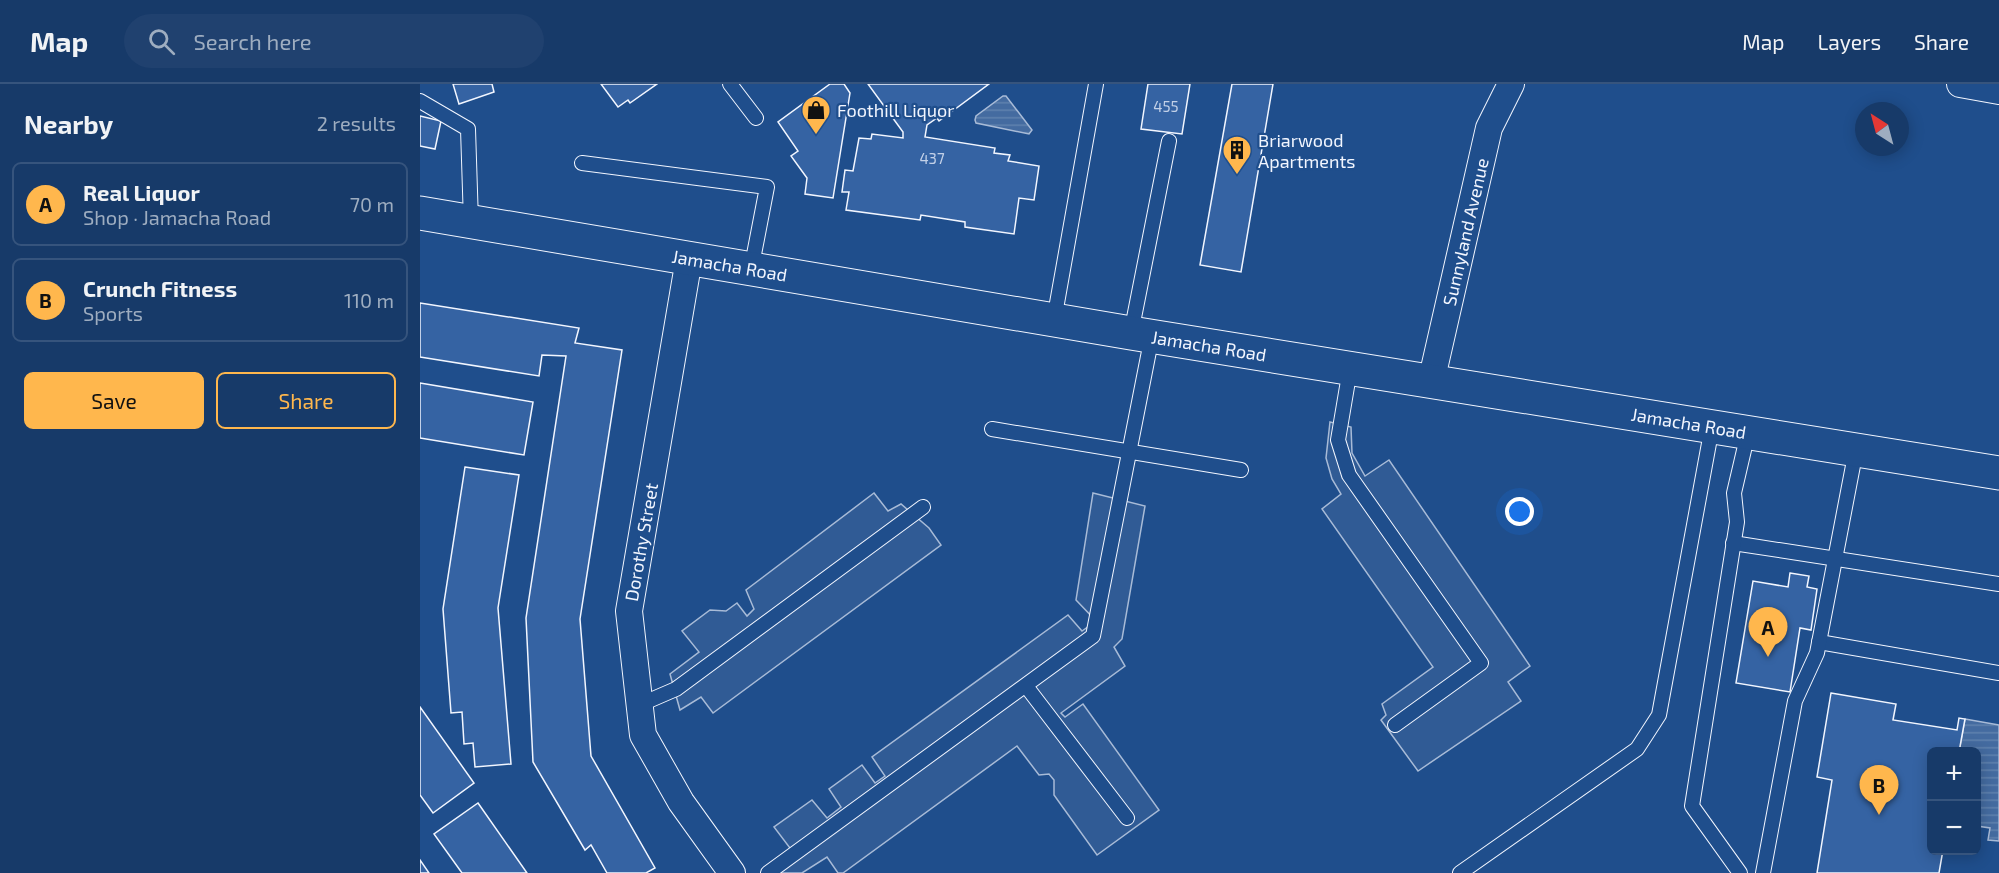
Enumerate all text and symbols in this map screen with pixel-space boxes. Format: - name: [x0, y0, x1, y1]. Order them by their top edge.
- search box: [124, 14, 544, 68]
- text: Map: [30, 24, 88, 58]
- icon: search: [145, 25, 178, 58]
- text: Search here: [193, 28, 312, 54]
- text: Map: [1742, 29, 1784, 54]
- text: Layers: [1817, 29, 1881, 54]
- text: Share: [1914, 29, 1969, 54]
- shop icon: Foothill Liquor: [800, 94, 832, 136]
- house number: 455: [1153, 97, 1179, 115]
- place label: Foothill Liquor: [837, 99, 955, 121]
- north arrow: [1855, 102, 1909, 156]
- text: Nearby: [24, 108, 113, 139]
- text: 2 results: [317, 111, 396, 135]
- place label: Briarwood Apartments: [1258, 129, 1356, 172]
- building icon: Briarwood Apartments: [1221, 134, 1253, 176]
- house number: 437: [919, 149, 945, 167]
- street label: Sunnyland Avenue: [1438, 156, 1493, 308]
- text: Real Liquor: [83, 179, 200, 205]
- text: A: [39, 192, 52, 216]
- text: 70 m: [350, 192, 394, 216]
- text: Shop · Jamacha Road: [83, 205, 271, 229]
- street label: Jamacha Road: [670, 245, 789, 286]
- text: Crunch Fitness: [83, 275, 237, 301]
- text: B: [39, 288, 52, 312]
- text: 110 m: [344, 288, 394, 312]
- text: Sports: [83, 301, 143, 325]
- street label: Jamacha Road: [1150, 325, 1268, 366]
- button: Save: [24, 372, 204, 429]
- button: Share: [216, 372, 396, 429]
- street label: Jamacha Road: [1630, 403, 1748, 443]
- street label: Dorothy Street: [620, 481, 662, 603]
- your location: [1505, 497, 1534, 526]
- pin: A: [1748, 608, 1788, 657]
- map controls: [1927, 747, 1981, 855]
- button: +: [1927, 747, 1981, 801]
- pin: B: [1860, 766, 1898, 815]
- button: −: [1927, 801, 1981, 855]

